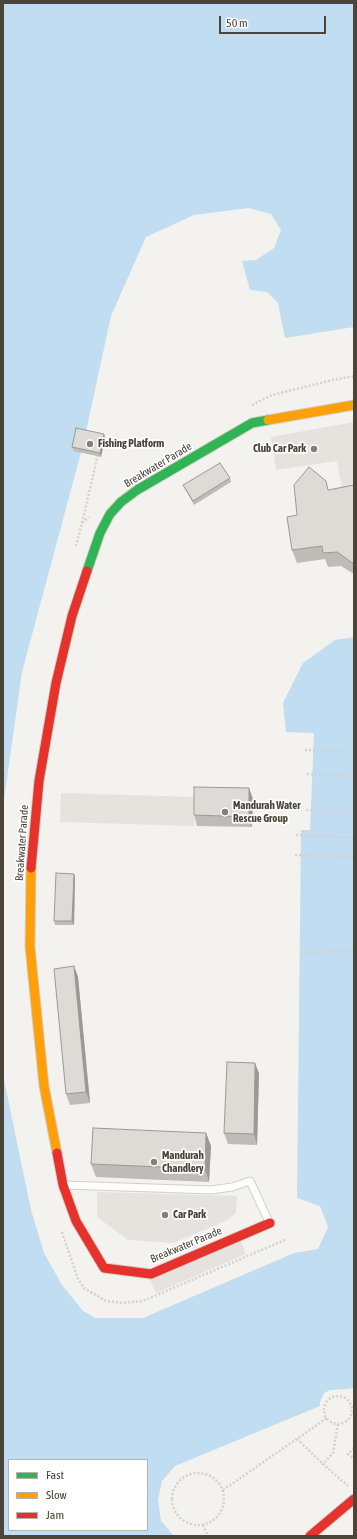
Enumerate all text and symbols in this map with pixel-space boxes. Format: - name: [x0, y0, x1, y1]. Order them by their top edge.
- scale bar: [221, 8, 328, 34]
- text: 50 m: [226, 16, 248, 30]
- place label: Fishing Platform: [98, 437, 164, 451]
- marker: Fishing Platform: [85, 439, 95, 449]
- street label: Breakwater Parade: [122, 440, 194, 490]
- place label: Club Car Park: [253, 442, 306, 456]
- marker: Club Car Park: [309, 444, 319, 454]
- place label: Mandurah Water Rescue Group: [233, 799, 300, 825]
- street label: Breakwater Parade: [13, 804, 31, 882]
- marker: Mandurah Water Rescue Group: [220, 807, 230, 817]
- place label: Mandurah Chandlery: [162, 1149, 204, 1175]
- marker: Mandurah Chandlery: [149, 1157, 159, 1167]
- place label: Car Park: [173, 1208, 206, 1222]
- marker: Car Park: [160, 1210, 170, 1220]
- street label: Breakwater Parade: [148, 1224, 224, 1266]
- legend: [8, 1459, 148, 1531]
- text: Fast: [46, 1468, 64, 1482]
- text: Slow: [46, 1488, 67, 1502]
- text: Jam: [46, 1508, 64, 1522]

